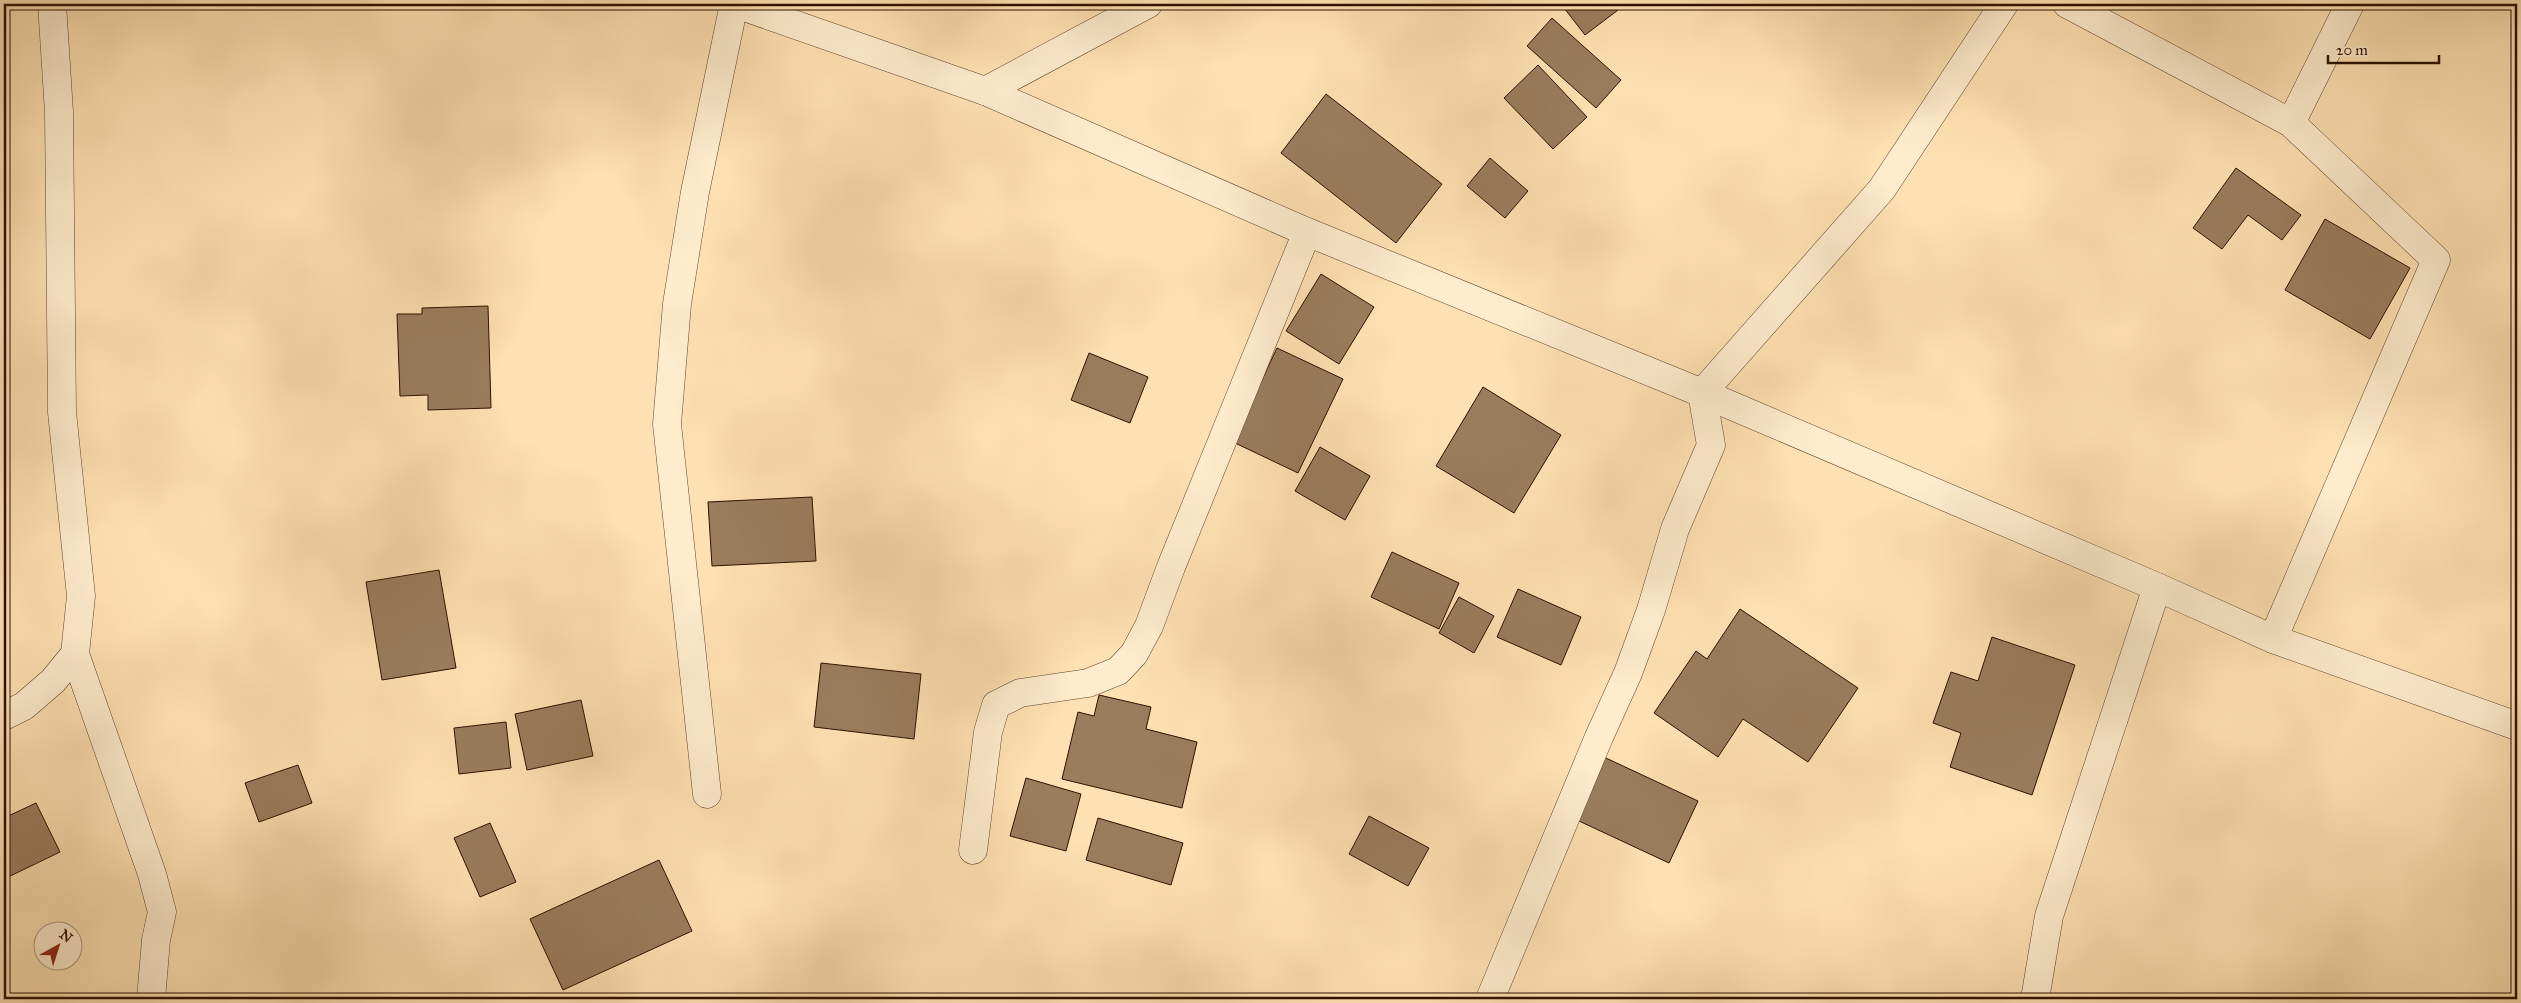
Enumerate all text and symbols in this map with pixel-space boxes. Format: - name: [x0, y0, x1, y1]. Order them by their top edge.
- scale bar: [2328, 32, 2440, 64]
- text: 20 m: [2336, 41, 2368, 59]
- north arrow: [32, 920, 82, 970]
- text: N: [56, 926, 76, 947]

